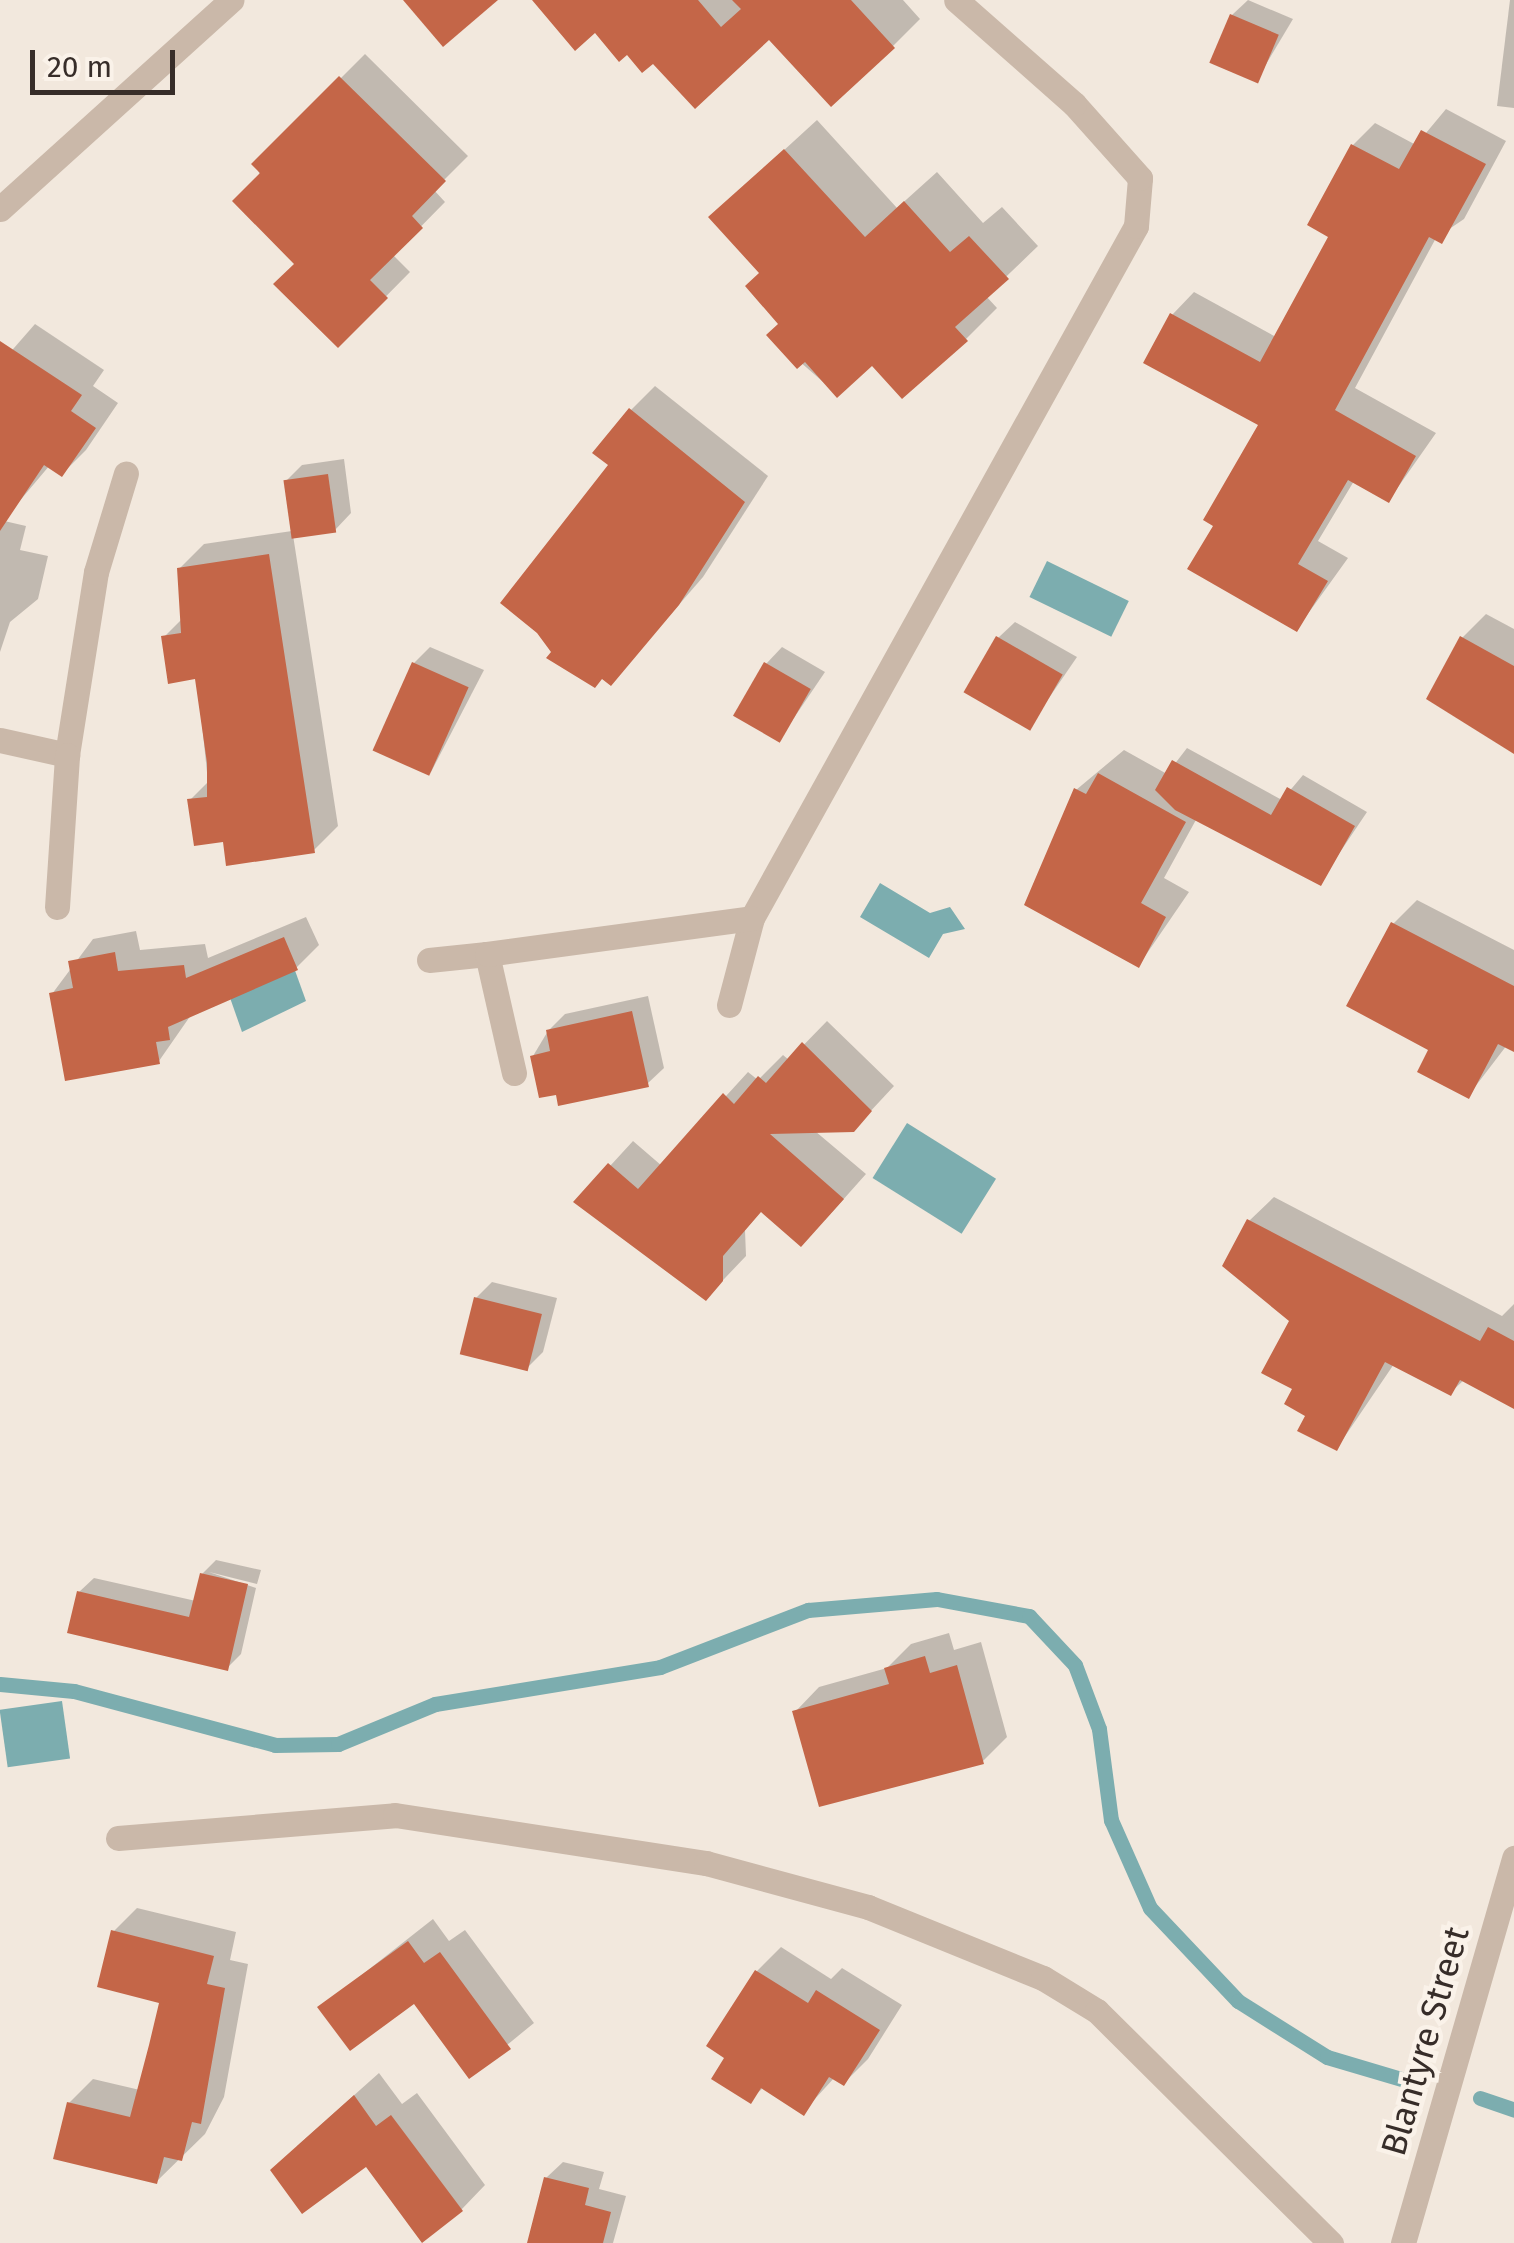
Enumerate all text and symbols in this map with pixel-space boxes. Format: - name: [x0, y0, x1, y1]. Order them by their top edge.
- scale bar: [35, 30, 180, 92]
- text: 20 m: [47, 49, 112, 85]
- street label: Blantyre Street: [1372, 1922, 1478, 2160]

